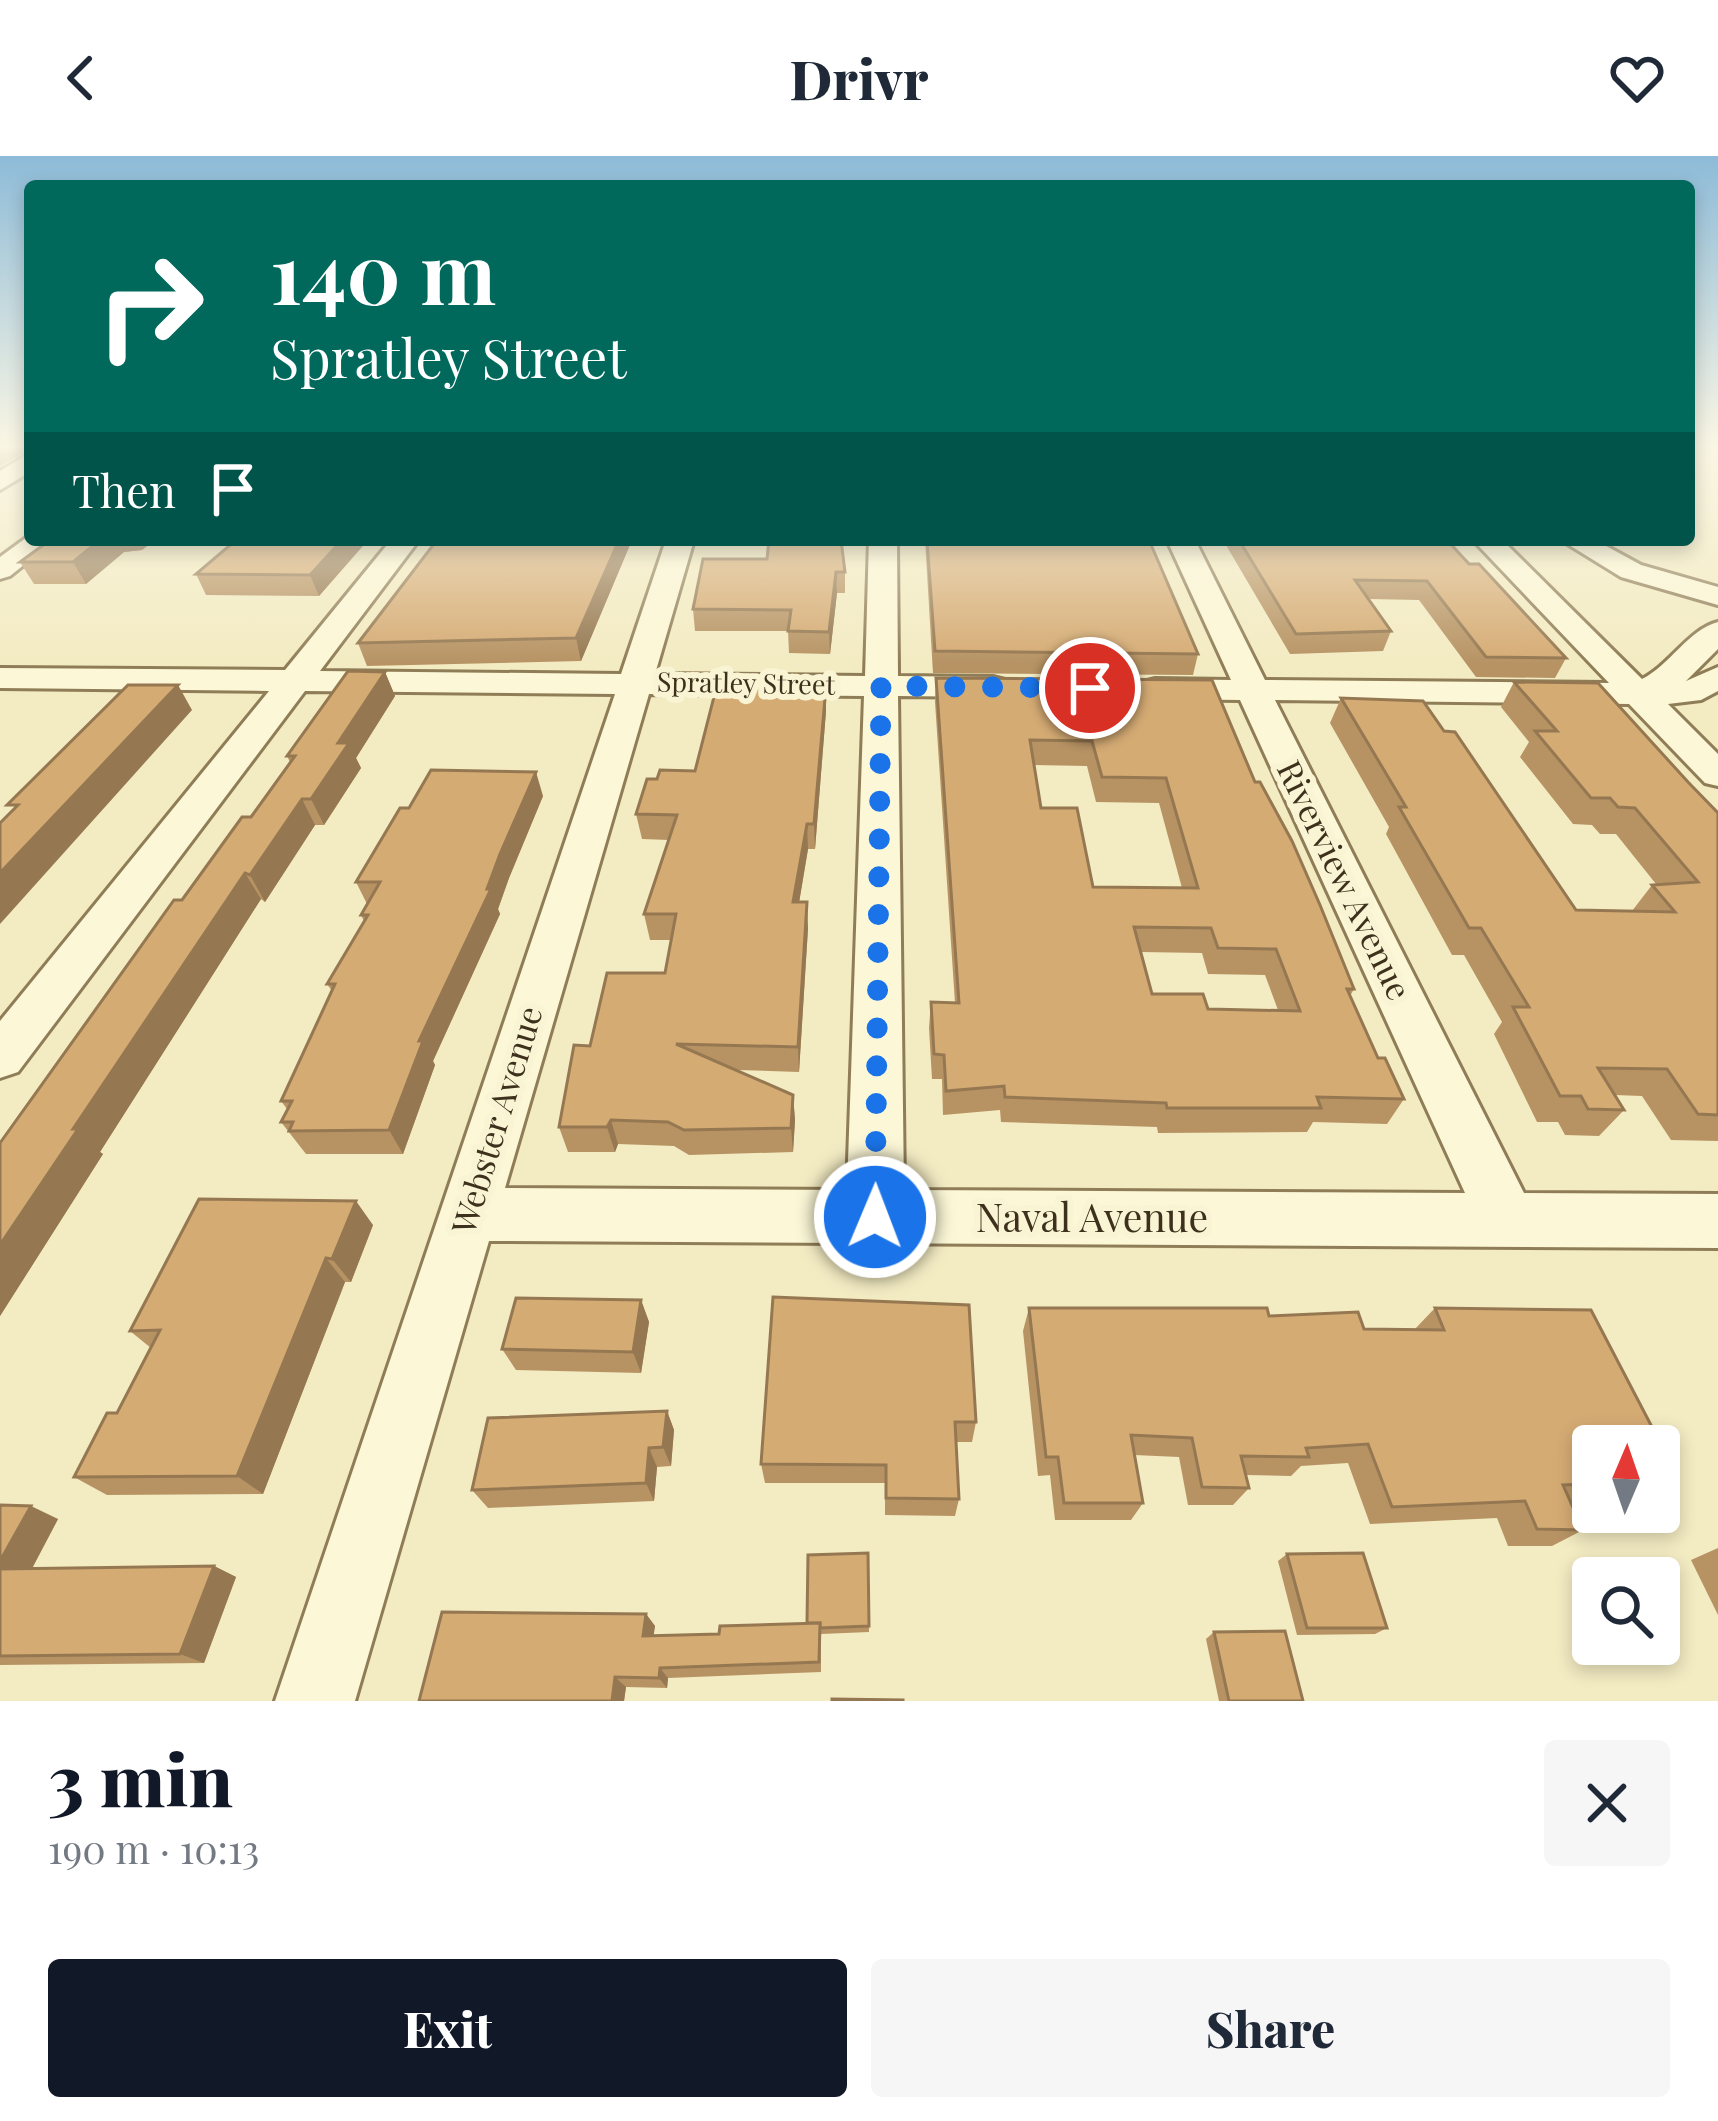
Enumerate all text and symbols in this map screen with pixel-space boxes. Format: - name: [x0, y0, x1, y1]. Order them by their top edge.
- text: Drivr: [790, 42, 928, 114]
- icon: back: [48, 45, 114, 111]
- icon: heart: [1604, 45, 1670, 111]
- text: 140 m: [270, 214, 496, 326]
- icon: right: [72, 228, 228, 384]
- text: Spratley Street: [270, 321, 627, 393]
- icon: arrive: [200, 456, 266, 522]
- text: Then: [72, 459, 176, 519]
- pin: [1039, 637, 1141, 739]
- icon: arrive: [1057, 655, 1123, 721]
- street label: Spratley Street: [657, 662, 836, 702]
- street label: Riverview Avenue: [1269, 752, 1423, 1006]
- street label: Webster Avenue: [439, 1000, 551, 1240]
- position arrow: [812, 1154, 938, 1280]
- street label: Naval Avenue: [976, 1190, 1208, 1242]
- north arrow: [1572, 1425, 1680, 1533]
- map controls: [1572, 1425, 1680, 1665]
- button: search: [1572, 1557, 1680, 1665]
- text: 3 min: [48, 1729, 233, 1825]
- button: close: [1544, 1740, 1670, 1866]
- text: 190 m · 10:13: [48, 1822, 259, 1874]
- button: Exit: [48, 1959, 847, 2097]
- button: Share: [871, 1959, 1670, 2097]

